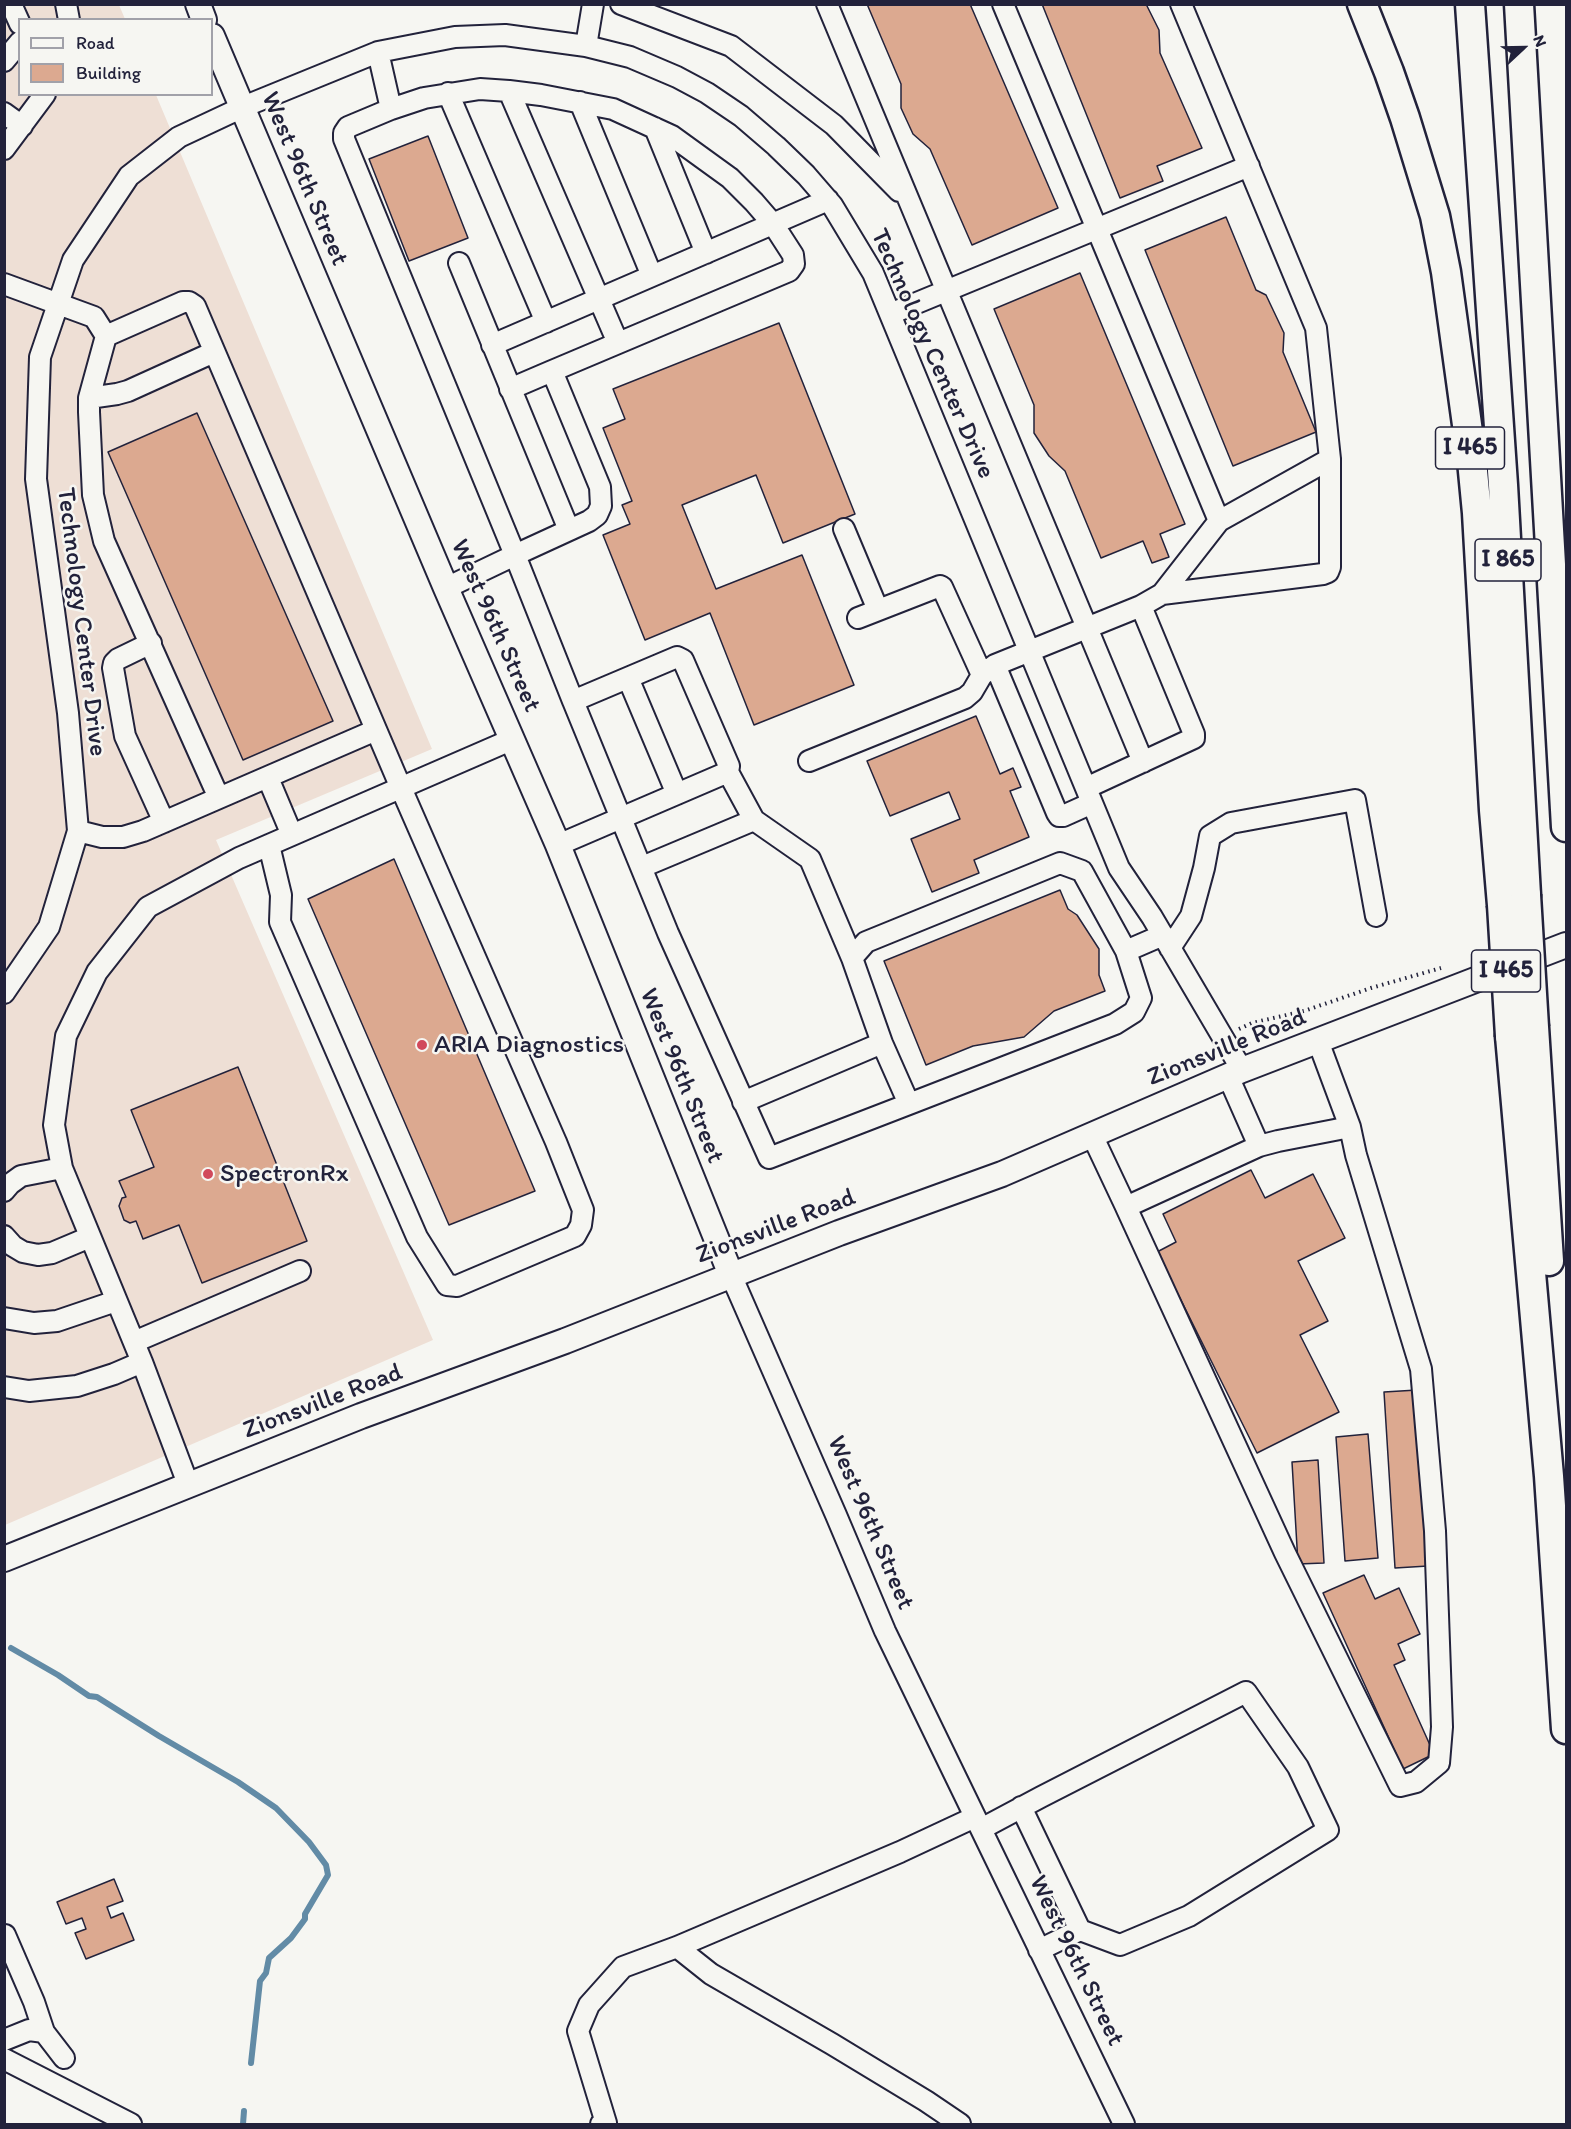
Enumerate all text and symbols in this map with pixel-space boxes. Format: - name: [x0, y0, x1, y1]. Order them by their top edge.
- legend: [18, 18, 213, 96]
- north arrow: [1493, 18, 1553, 78]
- text: Road: [76, 32, 115, 54]
- text: N: [1529, 32, 1551, 50]
- text: Building: [76, 62, 141, 84]
- street label: West 96th Street: [253, 87, 355, 271]
- street label: Technology Center Drive: [863, 224, 1001, 484]
- road number: I 465: [1436, 427, 1504, 469]
- street label: Technology Center Drive: [49, 486, 113, 758]
- street label: West 96th Street: [443, 535, 547, 717]
- road number: I 865: [1475, 539, 1541, 581]
- road number: I 465: [1472, 950, 1540, 992]
- street label: West 96th Street: [632, 984, 730, 1168]
- street label: Zionsville Road: [1143, 1002, 1311, 1094]
- place label: ARIA Diagnostics: [434, 1029, 624, 1061]
- marker: ARIA Diagnostics: [415, 1038, 429, 1052]
- place label: SpectronRx: [220, 1158, 348, 1190]
- marker: SpectronRx: [201, 1167, 215, 1181]
- street label: Zionsville Road: [692, 1182, 860, 1272]
- street label: Zionsville Road: [239, 1357, 407, 1447]
- street label: West 96th Street: [819, 1431, 921, 1615]
- street label: West 96th Street: [1021, 1871, 1131, 2051]

